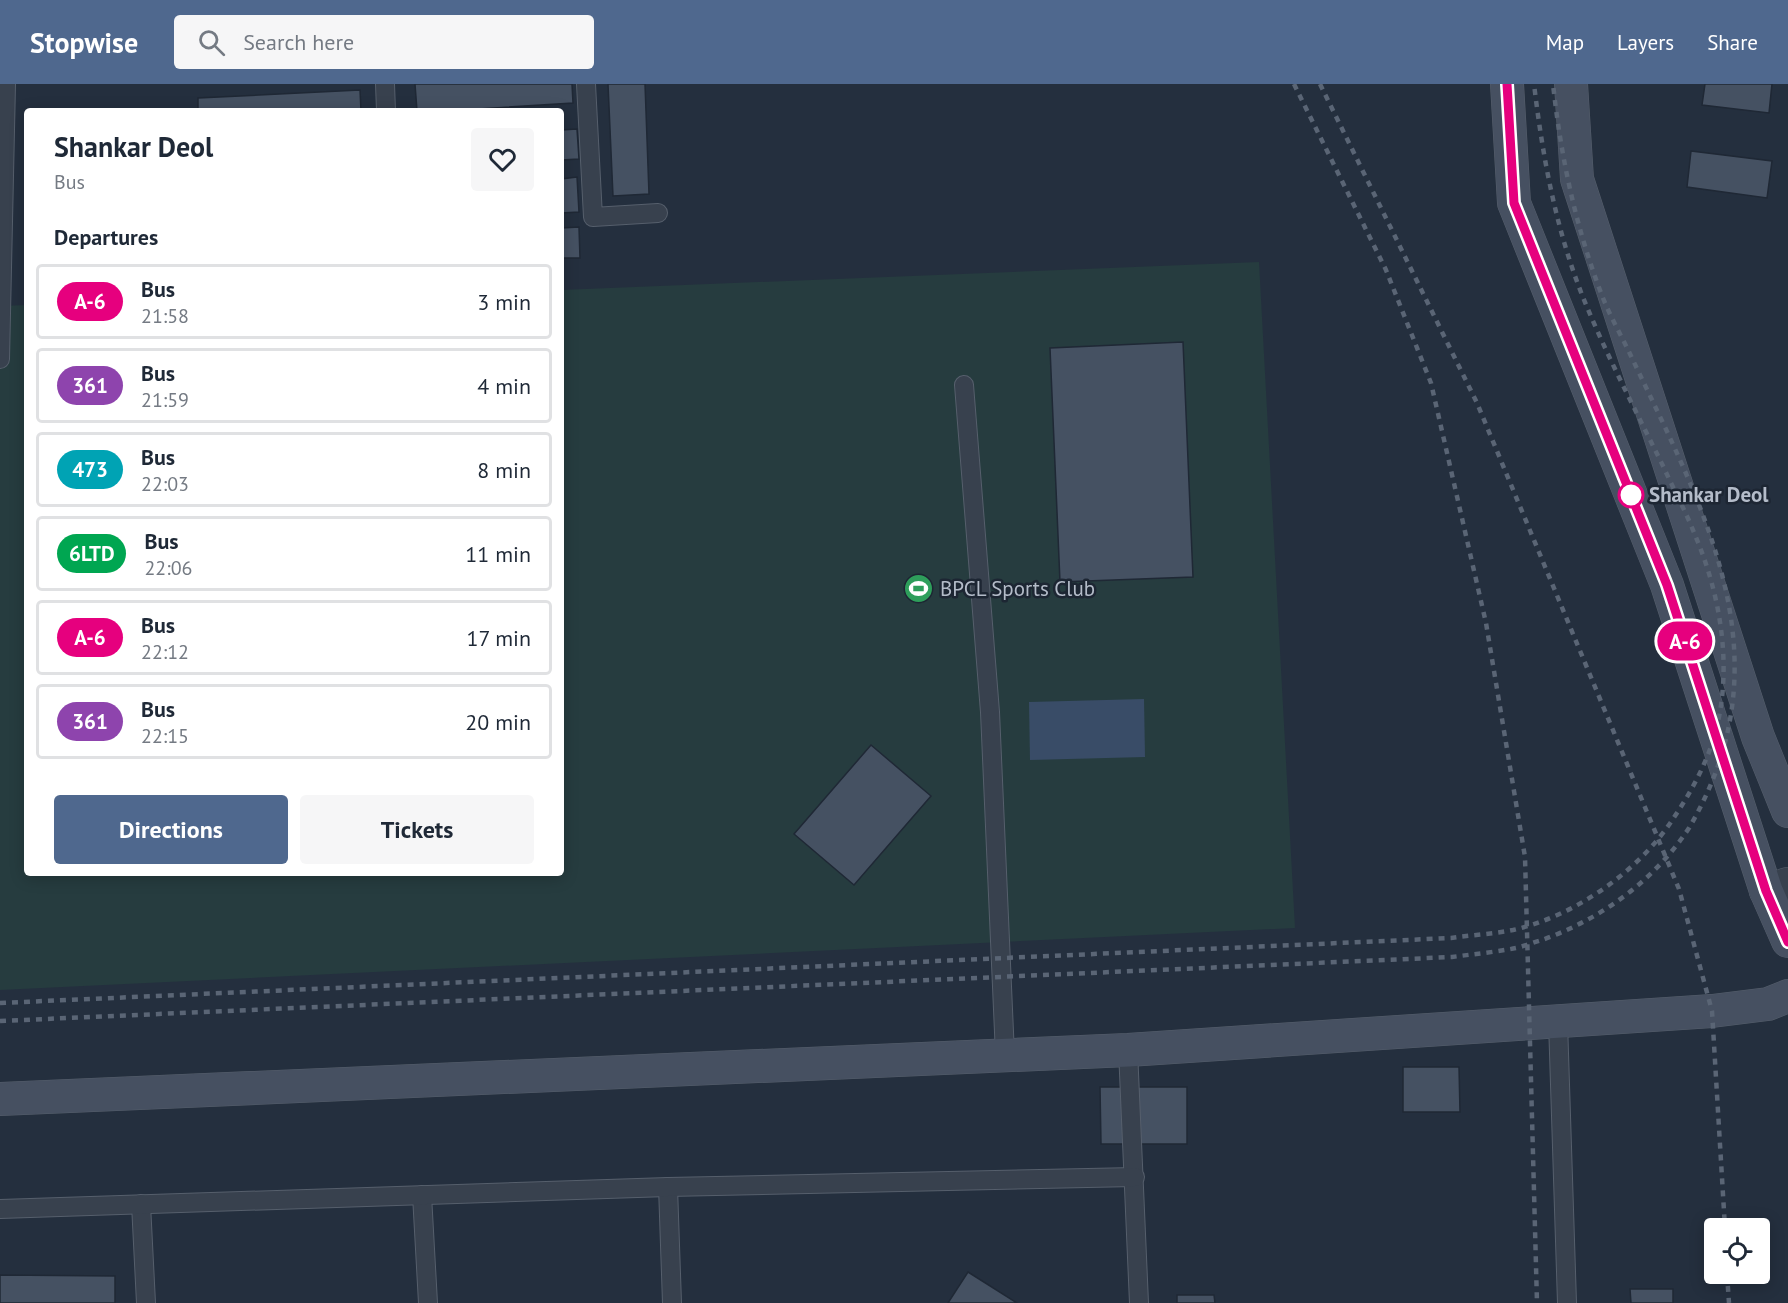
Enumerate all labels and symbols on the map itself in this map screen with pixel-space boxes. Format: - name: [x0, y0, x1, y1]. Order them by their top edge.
- place label: Shankar Deol: [1649, 481, 1769, 508]
- marker: Shankar Deol: [1618, 482, 1644, 508]
- sports icon: BPCL Sports Club: [903, 573, 935, 605]
- place label: BPCL Sports Club: [940, 575, 1095, 602]
- line badge: A-6: [1650, 622, 1720, 660]

